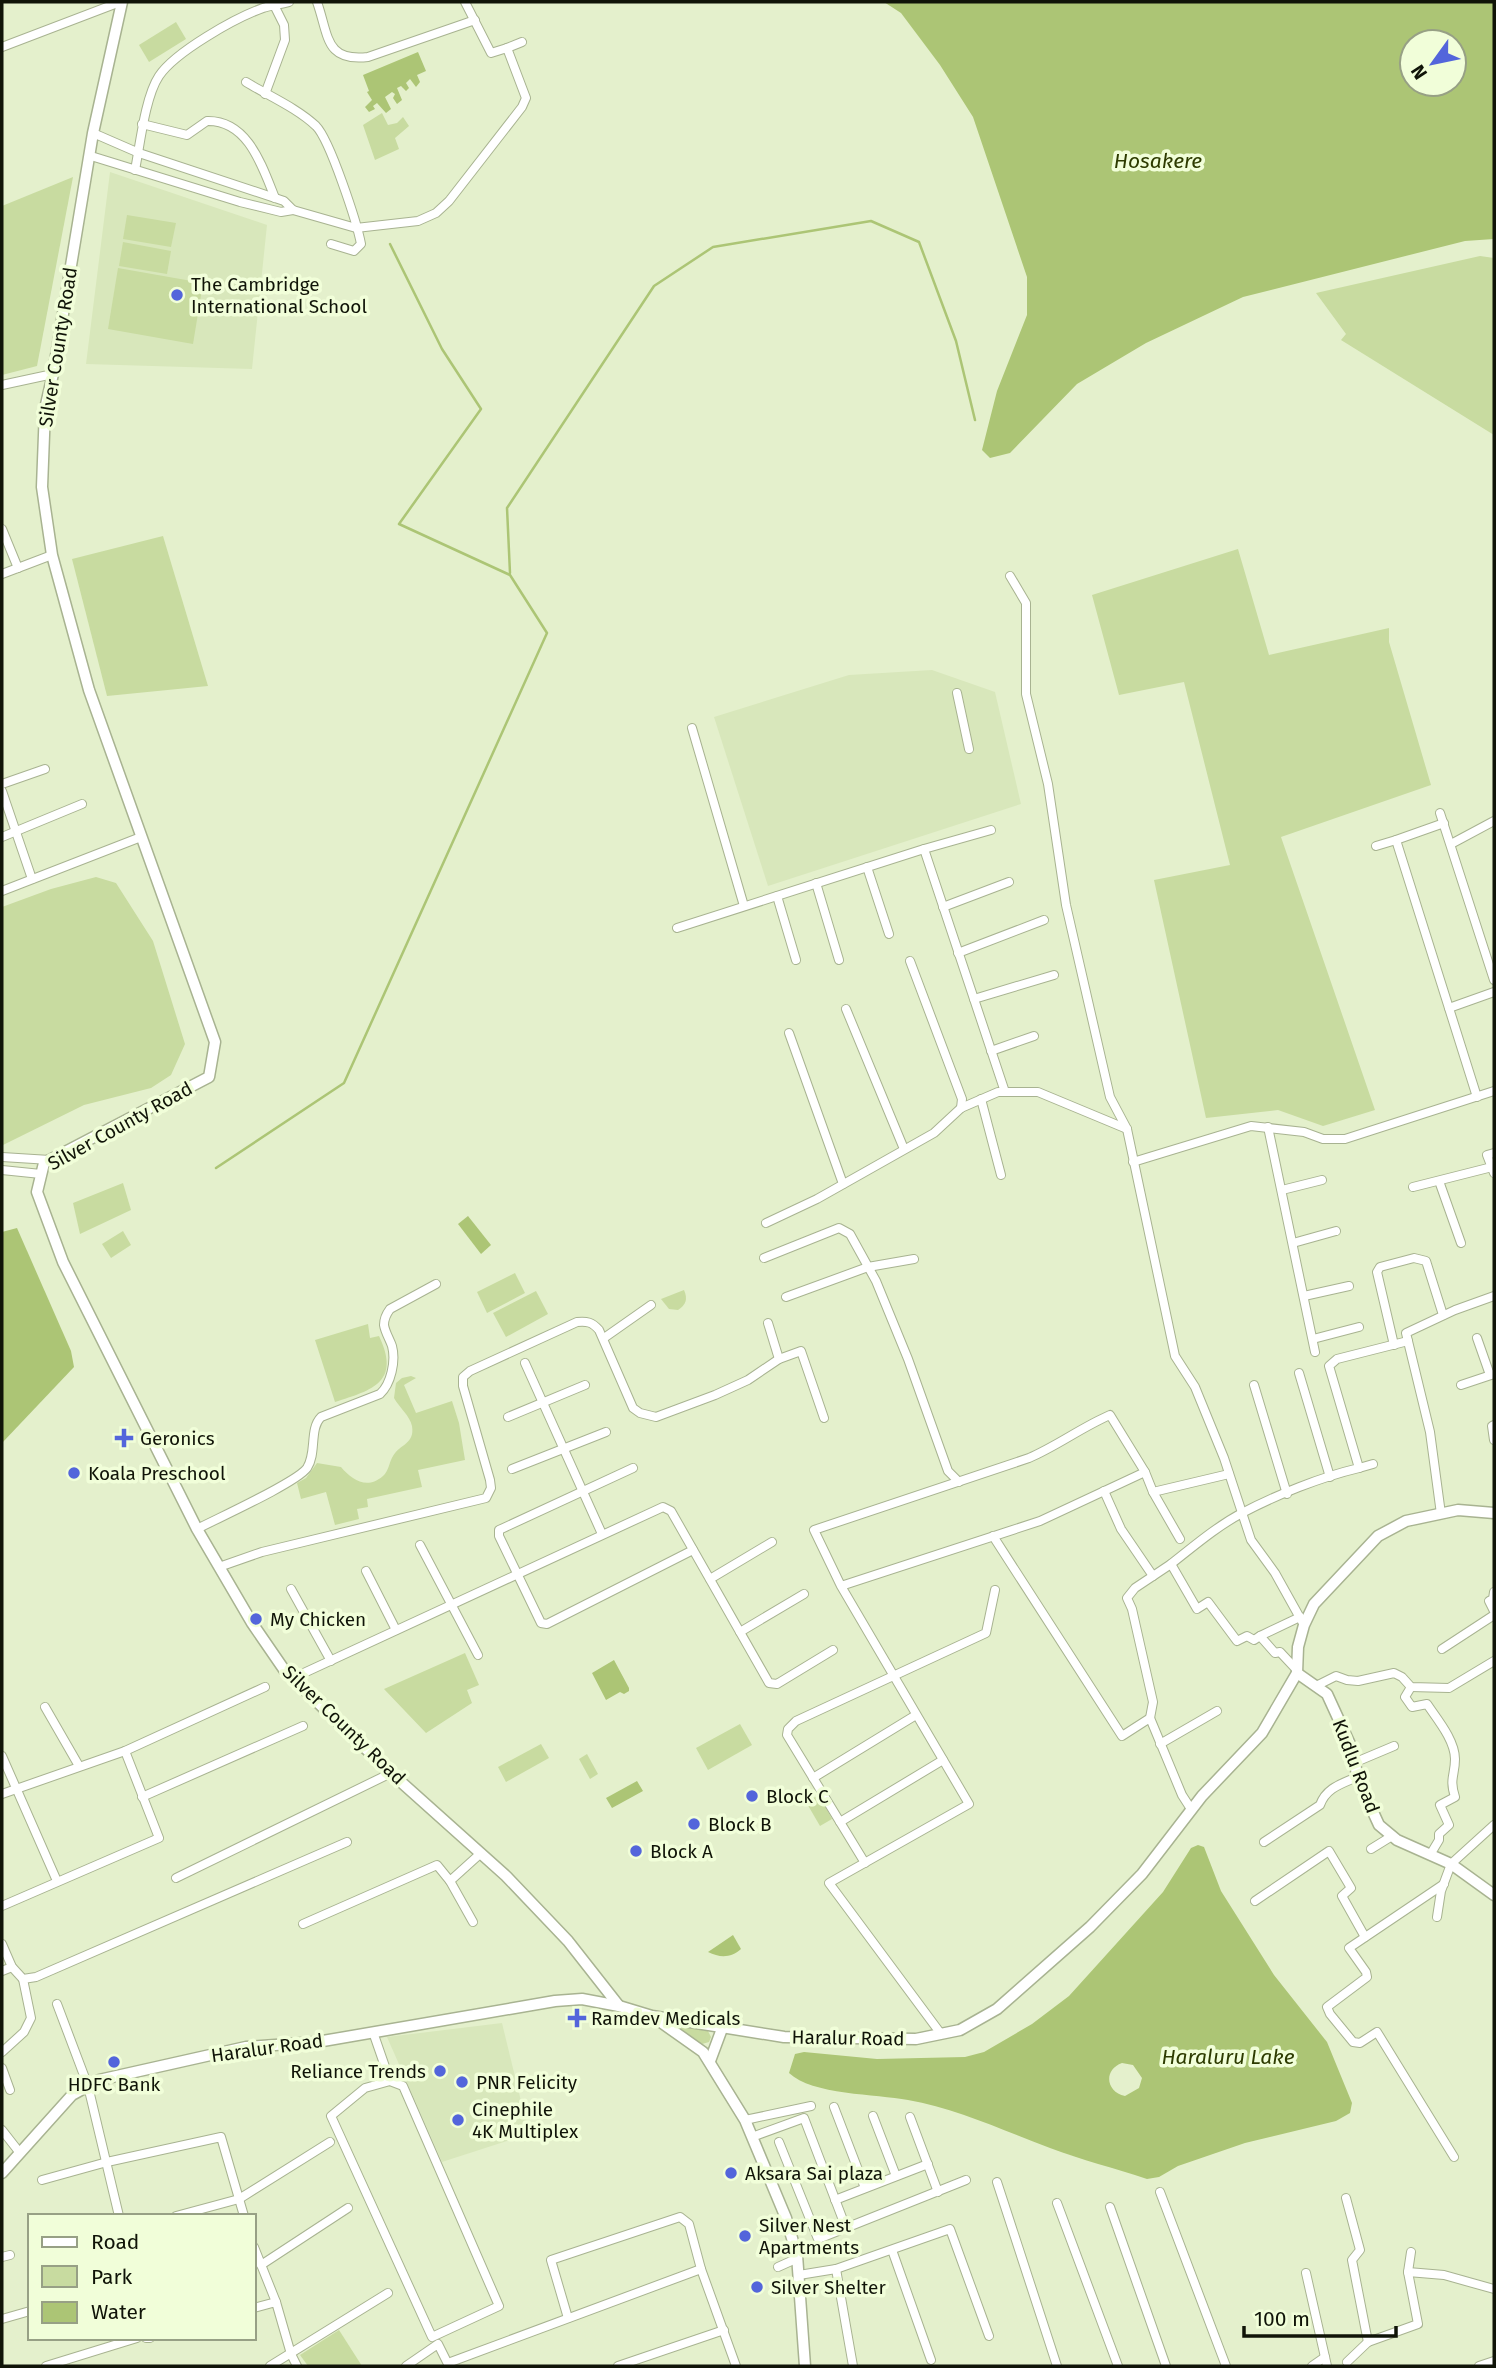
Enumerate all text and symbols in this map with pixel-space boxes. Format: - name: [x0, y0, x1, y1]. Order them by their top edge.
- north arrow: [1398, 28, 1468, 98]
- text: N: [1406, 60, 1432, 84]
- water label: Hosakere: [1114, 148, 1202, 174]
- street label: Silver County Road: [34, 265, 82, 429]
- place label: The Cambridge International School: [191, 273, 367, 318]
- marker: The Cambridge International School: [169, 287, 185, 303]
- street label: Silver County Road: [44, 1077, 196, 1175]
- place label: Geronics: [140, 1427, 215, 1450]
- marker: Geronics: [114, 1428, 134, 1448]
- place label: Koala Preschool: [88, 1462, 226, 1485]
- marker: Koala Preschool: [66, 1465, 82, 1481]
- place label: My Chicken: [270, 1608, 366, 1631]
- marker: My Chicken: [248, 1611, 264, 1627]
- street label: Silver County Road: [278, 1661, 410, 1789]
- street label: Kudlu Road: [1328, 1716, 1384, 1816]
- place label: Block C: [766, 1785, 829, 1808]
- marker: Block C: [744, 1788, 760, 1804]
- place label: Block B: [708, 1813, 772, 1836]
- marker: Block B: [686, 1816, 702, 1832]
- place label: Block A: [650, 1840, 713, 1863]
- marker: Block A: [628, 1843, 644, 1859]
- place label: Ramdev Medicals: [591, 2007, 740, 2030]
- marker: Ramdev Medicals: [569, 2010, 585, 2026]
- street label: Haralur Road: [791, 2026, 905, 2050]
- street label: Haralur Road: [210, 2029, 324, 2067]
- water label: Haraluru Lake: [1161, 2044, 1295, 2070]
- marker: HDFC Bank: [106, 2054, 122, 2070]
- place label: Reliance Trends: [290, 2060, 426, 2083]
- marker: Reliance Trends: [432, 2063, 448, 2079]
- place label: PNR Felicity: [476, 2071, 578, 2094]
- place label: HDFC Bank: [68, 2073, 161, 2096]
- marker: PNR Felicity: [454, 2074, 470, 2090]
- place label: Cinephile 4K Multiplex: [472, 2098, 579, 2143]
- marker: Cinephile 4K Multiplex: [450, 2112, 466, 2128]
- place label: Aksara Sai plaza: [745, 2162, 883, 2185]
- marker: Aksara Sai plaza: [723, 2165, 739, 2181]
- legend: [28, 2214, 256, 2340]
- place label: Silver Nest Apartments: [759, 2214, 859, 2259]
- marker: Silver Nest Apartments: [737, 2228, 753, 2244]
- text: Road: [91, 2229, 139, 2255]
- text: Park: [91, 2264, 133, 2290]
- place label: Silver Shelter: [771, 2276, 886, 2299]
- marker: Silver Shelter: [749, 2279, 765, 2295]
- scale bar: [1244, 2294, 1396, 2338]
- text: Water: [91, 2299, 146, 2325]
- text: 100 m: [1254, 2306, 1310, 2332]

